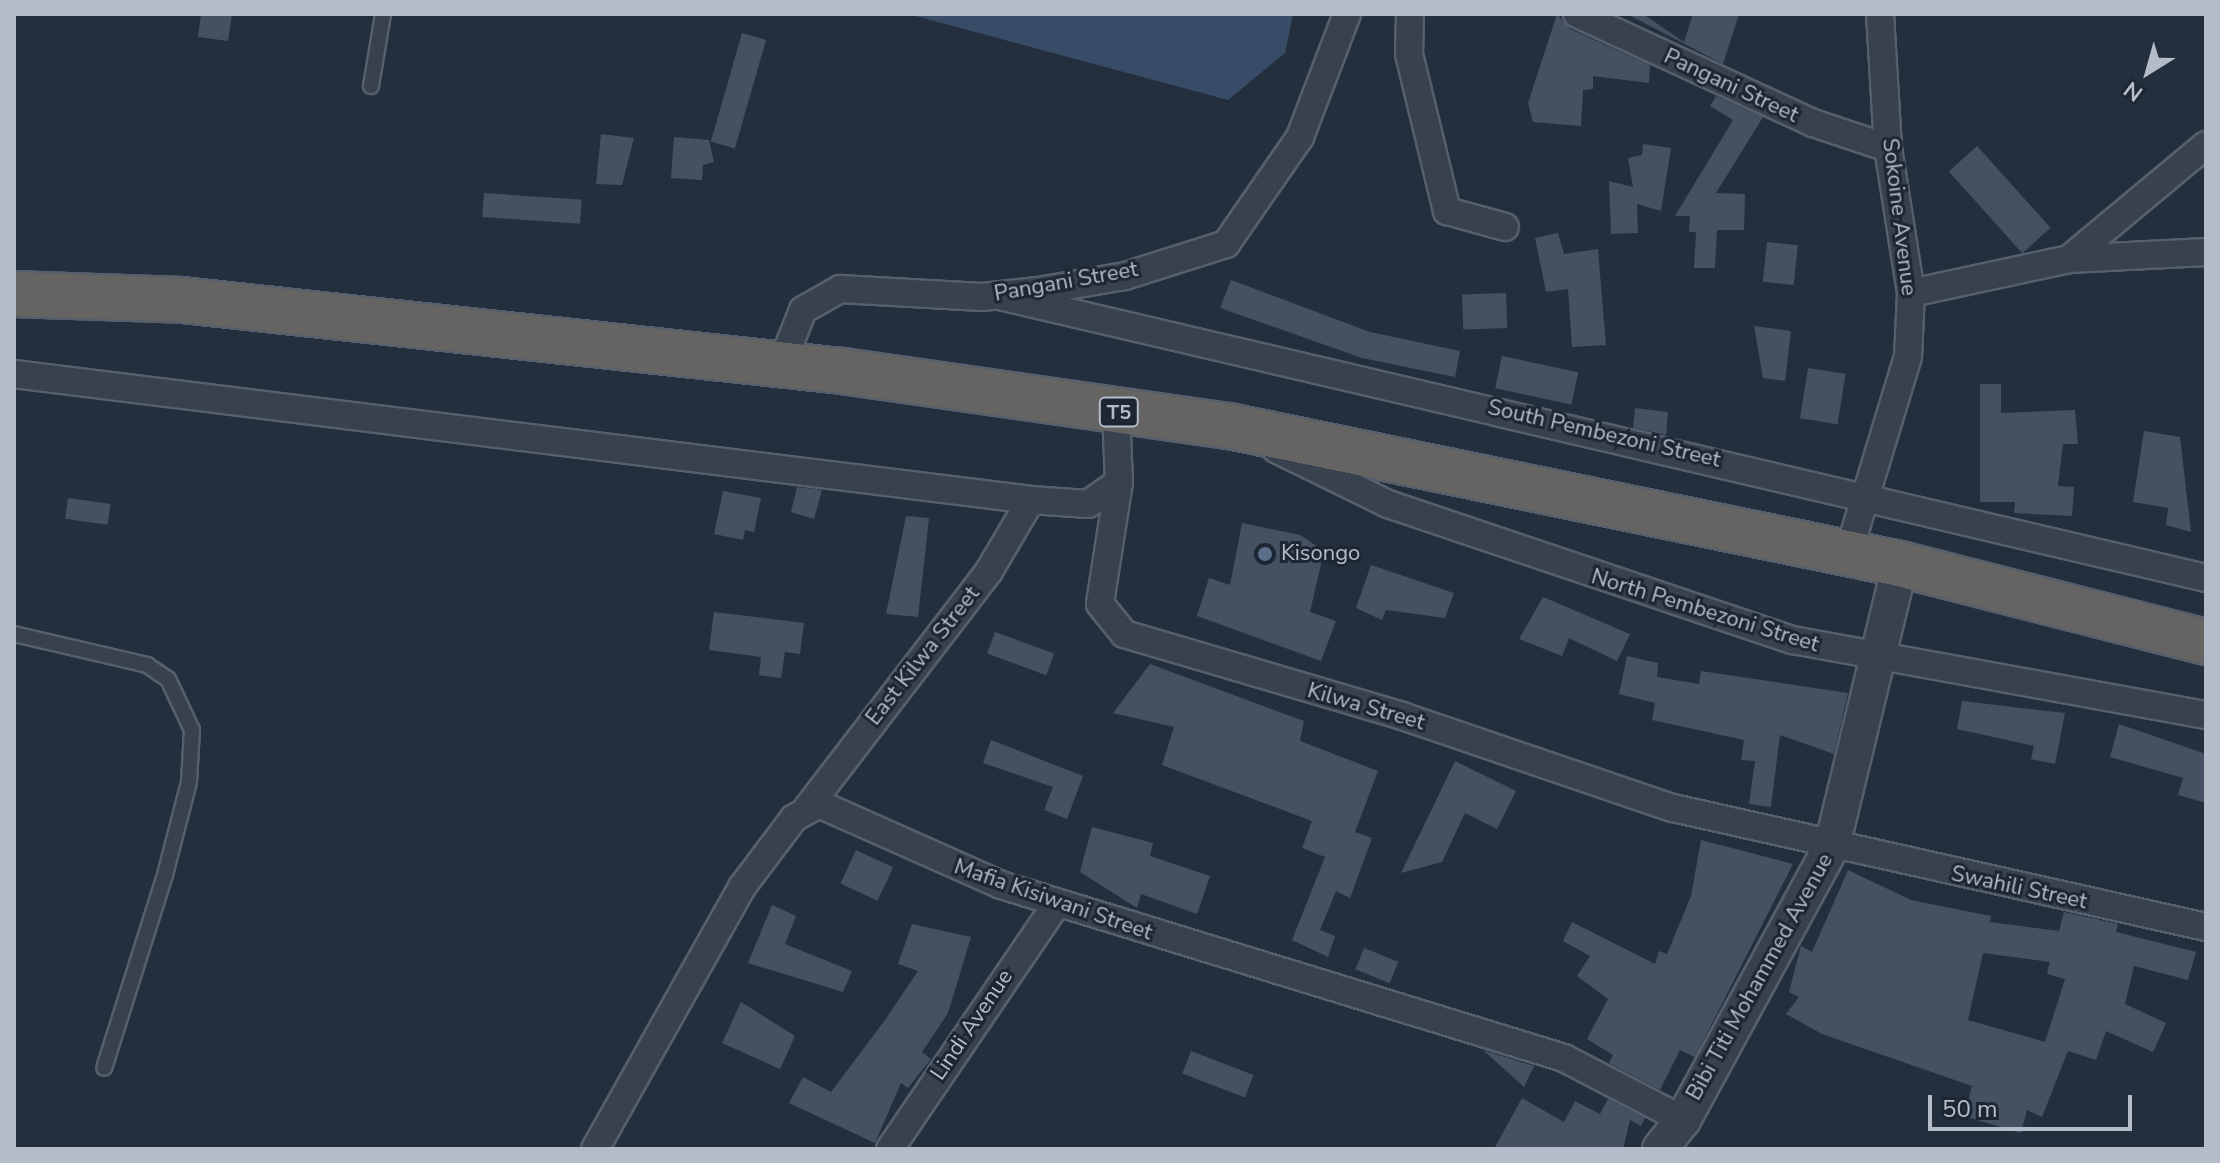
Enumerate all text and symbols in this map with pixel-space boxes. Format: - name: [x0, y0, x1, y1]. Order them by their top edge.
- north arrow: [2108, 32, 2188, 112]
- street label: Pangani Street: [1660, 43, 1802, 129]
- text: N: [2118, 74, 2149, 108]
- street label: Sokoine Avenue: [1876, 137, 1922, 297]
- street label: Pangani Street: [992, 256, 1140, 308]
- street label: South Pembezoni Street: [1485, 394, 1723, 474]
- road number: T5: [1097, 396, 1141, 428]
- place label: Kisongo: [1281, 541, 1360, 567]
- marker: Kisongo: [1256, 545, 1274, 563]
- street label: North Pembezoni Street: [1588, 564, 1822, 658]
- street label: East Kilwa Street: [861, 581, 985, 731]
- street label: Kilwa Street: [1304, 678, 1428, 736]
- street label: Bibi Titi Mohammed Avenue: [1681, 849, 1839, 1105]
- street label: Mafia Kisiwani Street: [950, 854, 1156, 946]
- street label: Swahili Street: [1949, 861, 2089, 915]
- street label: Lindi Avenue: [925, 965, 1019, 1085]
- scale bar: [1932, 1079, 2136, 1129]
- text: 50 m: [1942, 1093, 1998, 1125]

